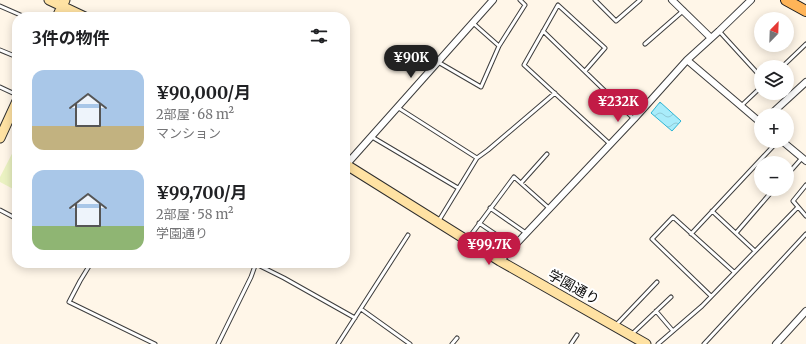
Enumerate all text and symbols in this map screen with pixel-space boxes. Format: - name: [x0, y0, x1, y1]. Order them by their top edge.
- north arrow: [754, 12, 794, 52]
- map controls: [754, 12, 794, 196]
- icon: filters: [308, 25, 330, 47]
- text: 3件の物件: [32, 27, 110, 49]
- pin: ¥90K: [387, 45, 435, 79]
- text: ¥90K: [393, 49, 429, 66]
- button: layers: [754, 60, 794, 100]
- text: ¥90,000/月: [156, 82, 251, 104]
- icon: home: [64, 86, 112, 134]
- pin: ¥232K: [590, 89, 646, 123]
- text: ¥232K: [597, 93, 639, 110]
- text: 2部屋 · 68 m²: [156, 106, 234, 123]
- button: +: [754, 108, 794, 148]
- text: マンション: [156, 125, 221, 142]
- button: −: [754, 156, 794, 196]
- text: ¥99,700/月: [156, 182, 248, 204]
- icon: home: [64, 186, 112, 234]
- text: 2部屋 · 58 m²: [156, 206, 233, 223]
- text: 学園通り: [156, 225, 208, 242]
- pin: ¥99.7K: [456, 232, 522, 266]
- text: ¥99.7K: [466, 236, 512, 253]
- street label: 学園通り: [545, 266, 603, 308]

